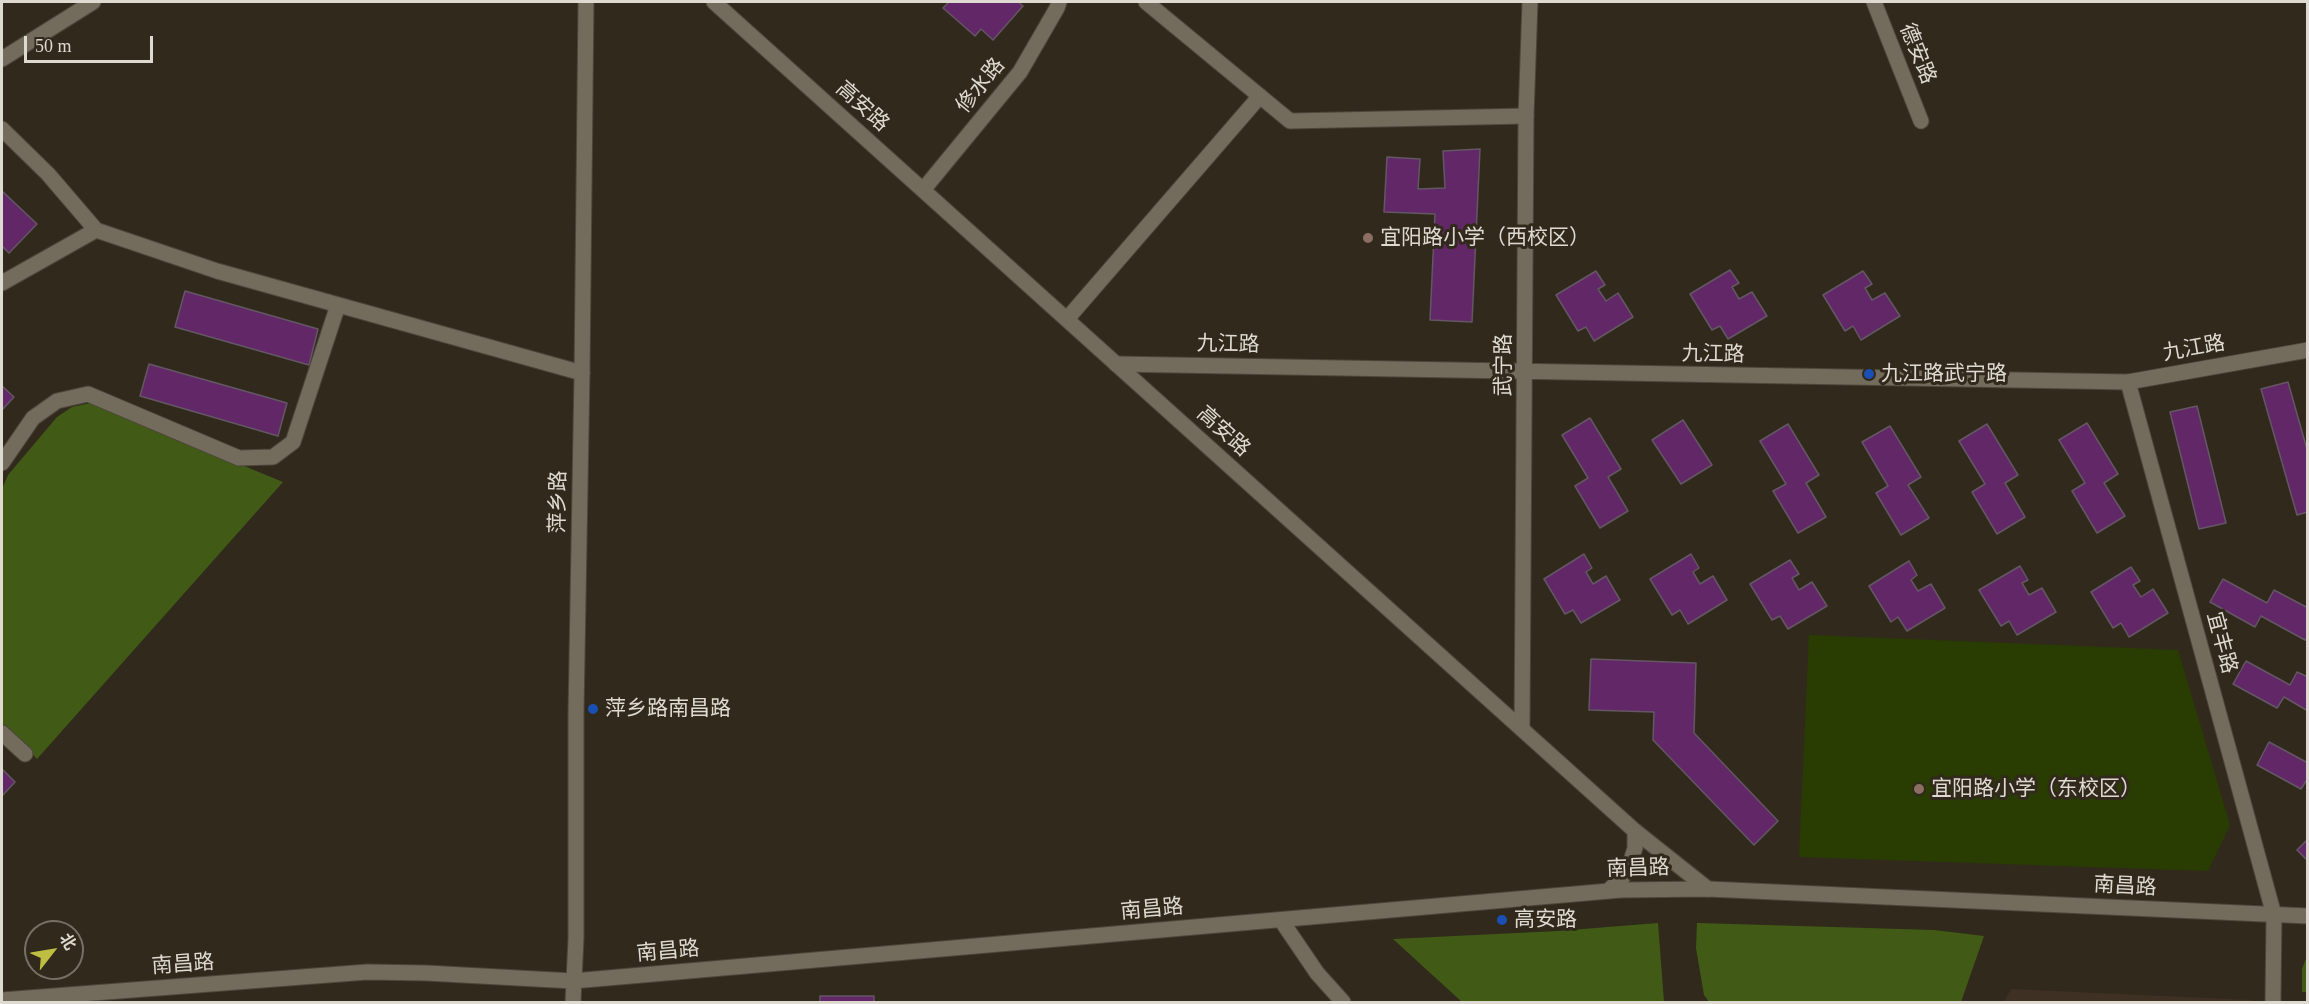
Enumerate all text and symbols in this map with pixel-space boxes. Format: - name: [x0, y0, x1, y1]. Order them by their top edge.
- street label: 德安路: [1894, 20, 1940, 88]
- scale bar: [27, 24, 156, 62]
- text: 50 m: [35, 36, 72, 56]
- street label: 修水路: [951, 54, 1011, 118]
- street label: 高安路: [830, 77, 894, 137]
- place label: 宜阳路小学（西校区）: [1380, 225, 1590, 251]
- marker: 宜阳路小学（西校区）: [1361, 231, 1375, 245]
- street label: 九江路: [2161, 331, 2227, 367]
- street label: 九江路: [1196, 332, 1260, 358]
- street label: 武宁路: [1491, 334, 1517, 396]
- street label: 九江路: [1681, 342, 1745, 368]
- place label: 九江路武宁路: [1881, 361, 2007, 387]
- marker: 九江路武宁路: [1862, 367, 1876, 381]
- street label: 高安路: [1191, 402, 1255, 462]
- street label: 萍乡路: [546, 470, 572, 534]
- street label: 宜丰路: [2201, 609, 2241, 677]
- place label: 萍乡路南昌路: [605, 696, 731, 722]
- marker: 萍乡路南昌路: [586, 702, 600, 716]
- place label: 宜阳路小学（东校区）: [1931, 776, 2141, 802]
- marker: 宜阳路小学（东校区）: [1912, 782, 1926, 796]
- street label: 南昌路: [1606, 855, 1670, 883]
- street label: 南昌路: [2093, 873, 2157, 901]
- street label: 南昌路: [1120, 895, 1184, 925]
- place label: 高安路: [1514, 907, 1577, 933]
- marker: 高安路: [1495, 913, 1509, 927]
- north arrow: [24, 920, 84, 980]
- text: 北: [57, 930, 80, 953]
- street label: 南昌路: [636, 937, 700, 967]
- street label: 南昌路: [151, 950, 215, 980]

